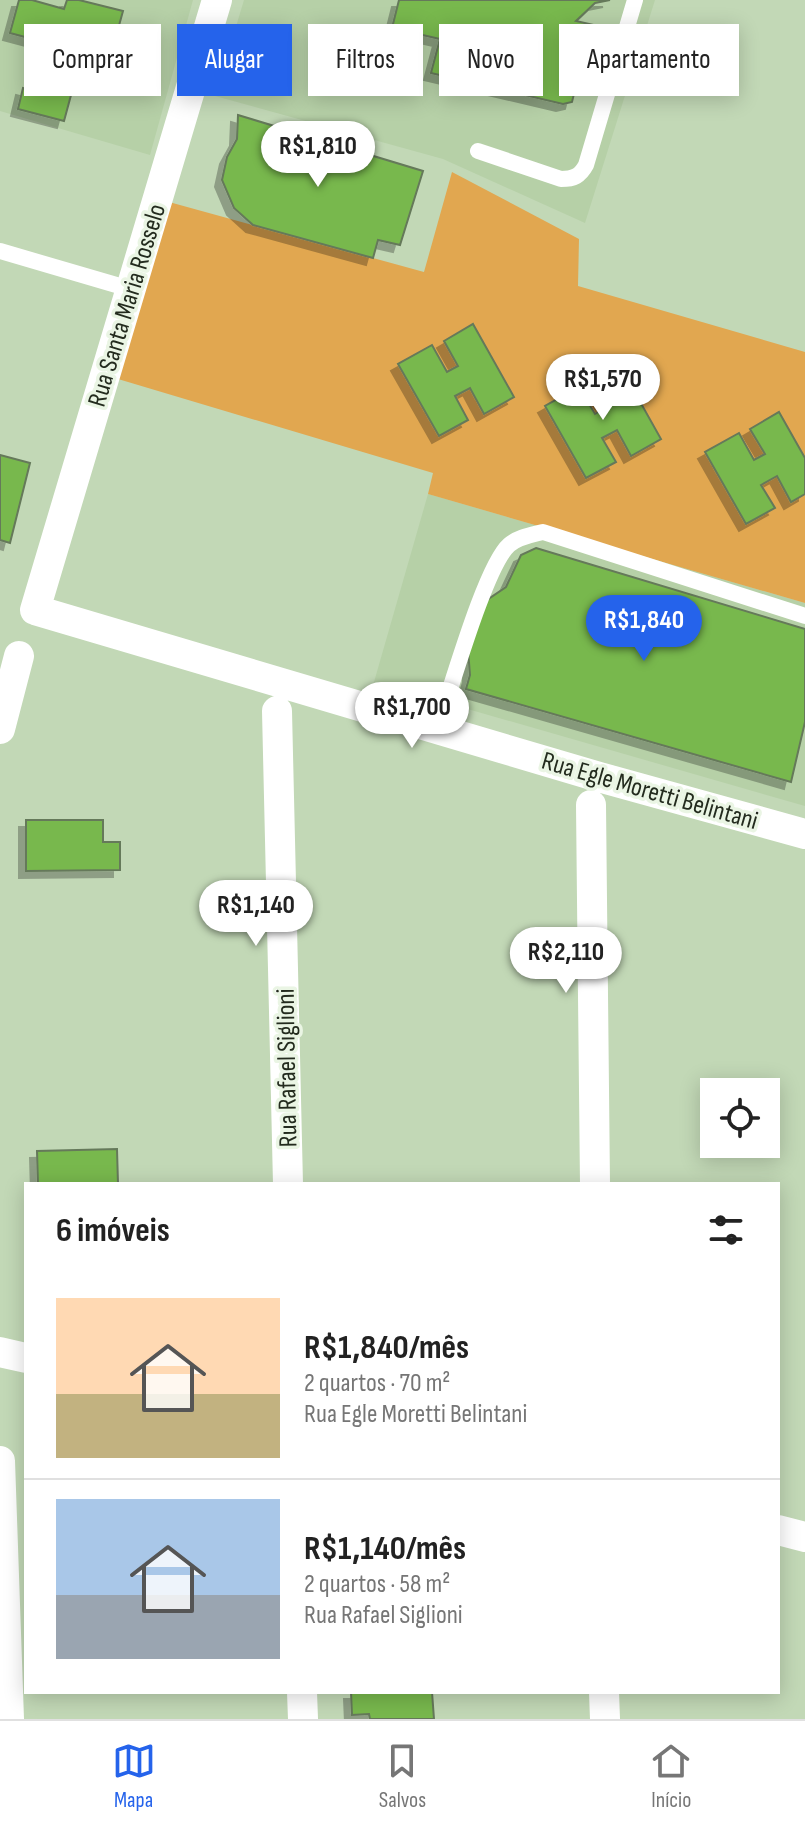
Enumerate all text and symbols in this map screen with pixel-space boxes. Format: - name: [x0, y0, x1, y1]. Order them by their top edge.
- chip: Comprar: [24, 24, 161, 96]
- chip: Alugar: [177, 24, 292, 96]
- chip: Filtros: [308, 24, 423, 96]
- chip: Novo: [439, 24, 543, 96]
- chip: Apartamento: [559, 24, 739, 96]
- pin: R$1,810: [244, 121, 392, 189]
- text: R$1,810: [279, 131, 357, 162]
- street label: Rua Santa Maria Rosselo: [82, 200, 173, 411]
- pin: R$1,570: [529, 354, 677, 422]
- text: R$1,570: [564, 364, 642, 395]
- pin: R$1,840: [570, 595, 718, 663]
- text: R$1,840: [604, 605, 684, 636]
- pin: R$1,700: [338, 682, 486, 750]
- text: R$1,700: [373, 692, 451, 723]
- street label: Rua Egle Moretti Belintani: [538, 746, 761, 837]
- pin: R$1,140: [182, 880, 330, 948]
- text: R$1,140: [217, 890, 295, 921]
- pin: R$2,110: [492, 927, 640, 995]
- text: R$2,110: [528, 937, 604, 968]
- street label: Rua Rafael Siglioni: [271, 988, 304, 1148]
- map controls: [700, 1078, 780, 1158]
- button: locate: [700, 1078, 780, 1158]
- icon: filters: [704, 1208, 748, 1252]
- text: 6 imóveis: [56, 1210, 170, 1251]
- text: R$1,840/mês: [304, 1327, 469, 1368]
- icon: home: [120, 1330, 216, 1426]
- text: 2 quartos · 70 m²: [304, 1368, 450, 1399]
- text: Rua Egle Moretti Belintani: [304, 1399, 527, 1430]
- text: R$1,140/mês: [304, 1528, 466, 1569]
- icon: home: [120, 1531, 216, 1627]
- text: 2 quartos · 58 m²: [304, 1569, 450, 1600]
- text: Rua Rafael Siglioni: [304, 1600, 463, 1631]
- tab: Mapa: [112, 1739, 156, 1814]
- tab: Salvos: [379, 1739, 426, 1814]
- tab: Início: [649, 1739, 693, 1814]

